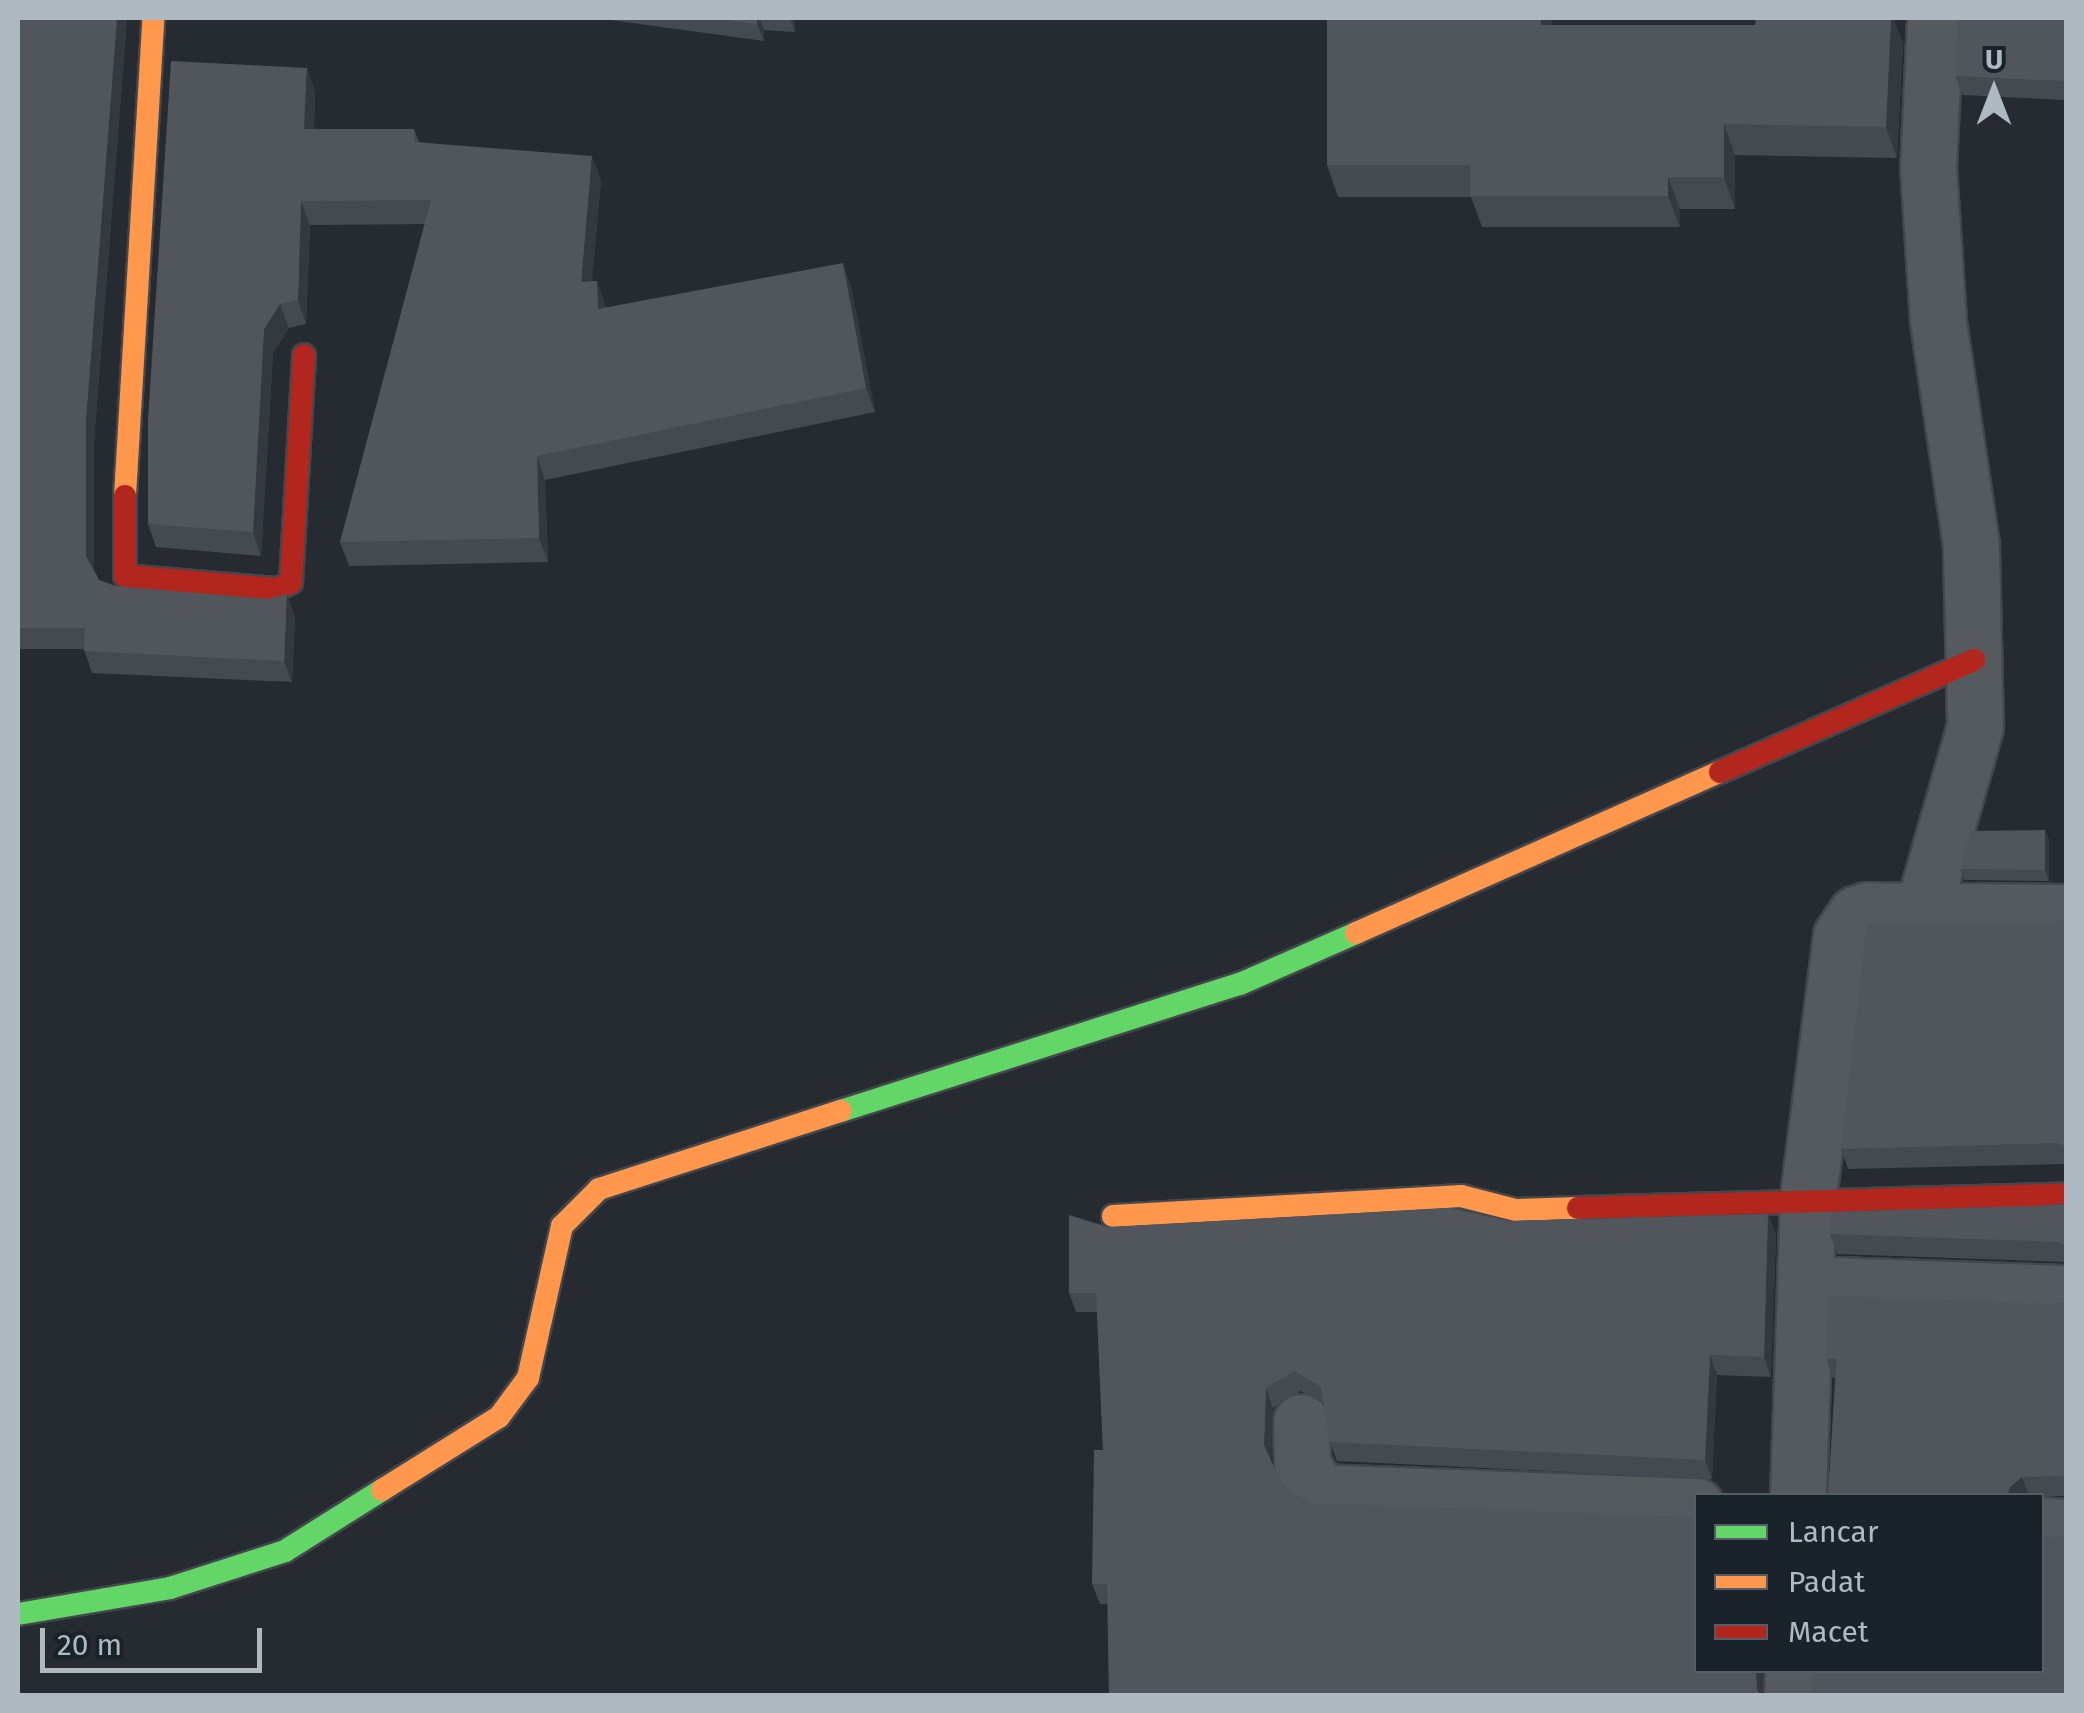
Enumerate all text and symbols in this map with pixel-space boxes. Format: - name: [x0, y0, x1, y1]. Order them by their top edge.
- north arrow: [1944, 40, 2044, 140]
- text: U: [1985, 43, 2003, 76]
- legend: [1694, 1493, 2044, 1673]
- text: Lancar: [1788, 1514, 1878, 1550]
- text: Padat: [1788, 1564, 1865, 1600]
- scale bar: [45, 1608, 268, 1670]
- text: Macet: [1788, 1614, 1869, 1650]
- text: 20 m: [57, 1627, 122, 1663]

